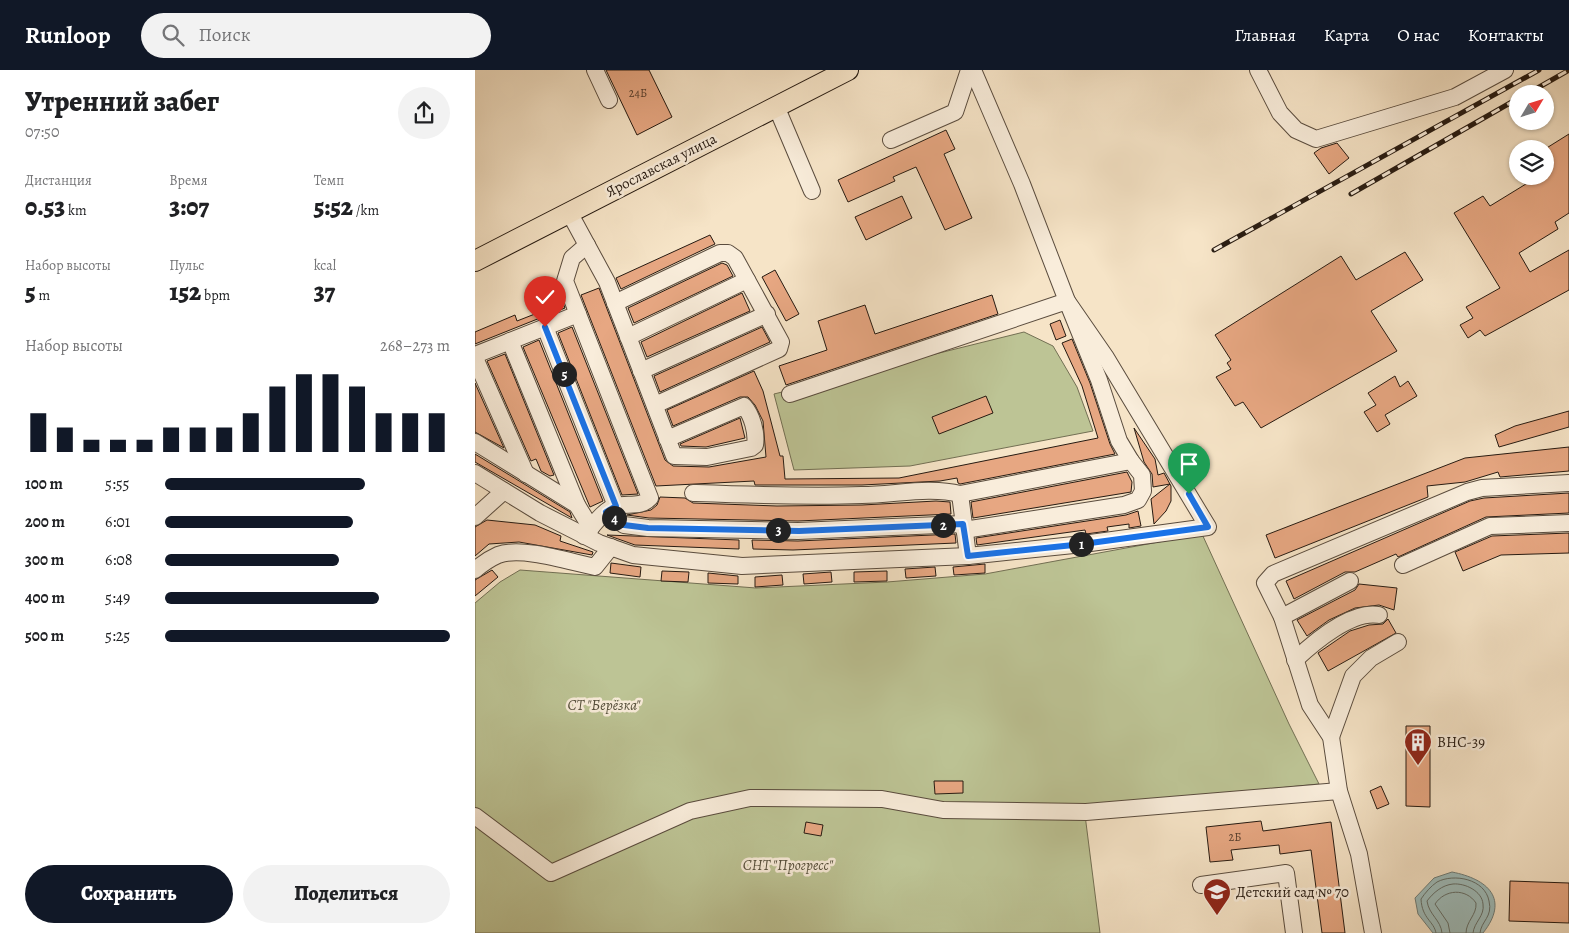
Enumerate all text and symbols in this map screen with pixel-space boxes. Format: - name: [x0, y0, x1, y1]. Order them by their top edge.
- search box: [141, 13, 491, 58]
- text: Runloop: [25, 19, 111, 51]
- icon: search: [159, 21, 187, 49]
- text: Поиск: [199, 22, 251, 48]
- text: Главная: [1235, 23, 1296, 47]
- text: Карта: [1324, 23, 1369, 47]
- text: О нас: [1397, 23, 1440, 47]
- text: Контакты: [1468, 23, 1544, 47]
- text: Утренний забег: [25, 83, 219, 121]
- house number: 24Б: [629, 85, 647, 101]
- north arrow: [1509, 85, 1554, 130]
- map controls: [1509, 85, 1554, 185]
- button: share: [398, 87, 450, 139]
- text: 07:50: [25, 121, 59, 143]
- street label: Ярославская улица: [602, 128, 720, 202]
- button: layers: [1509, 140, 1554, 185]
- text: Дистанция: [25, 171, 92, 190]
- text: Время: [169, 171, 207, 190]
- text: Темп: [314, 171, 344, 190]
- text: 0.53: [25, 190, 65, 224]
- text: 3:07: [169, 190, 209, 224]
- text: 5:52: [314, 190, 353, 224]
- text: km: [65, 201, 87, 220]
- text: /km: [353, 201, 379, 220]
- text: Набор высоты: [25, 256, 111, 275]
- text: Пульс: [169, 256, 204, 275]
- text: kcal: [314, 256, 336, 275]
- text: 5: [25, 275, 36, 309]
- text: 152: [169, 275, 201, 309]
- text: 37: [314, 275, 335, 309]
- pin: [524, 276, 566, 327]
- icon: check: [531, 283, 559, 311]
- text: m: [36, 286, 50, 305]
- text: bpm: [201, 286, 230, 305]
- text: Набор высоты: [25, 335, 123, 357]
- text: 268–273 m: [380, 335, 450, 357]
- pin: 5: [551, 362, 577, 386]
- text: 5: [562, 365, 567, 384]
- pin: [1168, 443, 1210, 494]
- icon: arrive: [1175, 450, 1203, 478]
- text: 100 m: [25, 473, 63, 495]
- text: 5:55: [105, 473, 129, 495]
- pin: 4: [601, 506, 627, 530]
- text: 4: [611, 509, 618, 528]
- text: 200 m: [25, 511, 65, 533]
- text: 6:01: [105, 511, 130, 533]
- pin: 2: [931, 512, 955, 538]
- text: 2: [940, 516, 947, 535]
- pin: 3: [765, 518, 791, 542]
- text: 3: [775, 521, 782, 540]
- pin: 1: [1069, 532, 1093, 556]
- text: 1: [1079, 535, 1084, 554]
- text: 300 m: [25, 549, 64, 571]
- text: 6:08: [105, 549, 133, 571]
- text: 400 m: [25, 587, 65, 609]
- text: 5:49: [105, 587, 130, 609]
- text: 500 m: [25, 625, 64, 647]
- text: 5:25: [105, 625, 130, 647]
- park label: СТ "Берёзка": [567, 695, 641, 715]
- building icon: ВНС-39: [1403, 727, 1433, 766]
- place label: ВНС-39: [1437, 732, 1485, 752]
- house number: 2Б: [1229, 829, 1241, 845]
- park label: СНТ "Прогресс": [743, 855, 834, 875]
- button: Сохранить: [25, 865, 233, 923]
- button: Поделиться: [243, 865, 450, 923]
- school or university icon: Детский сад № 70: [1202, 877, 1232, 916]
- place label: Детский сад № 70: [1236, 882, 1349, 902]

